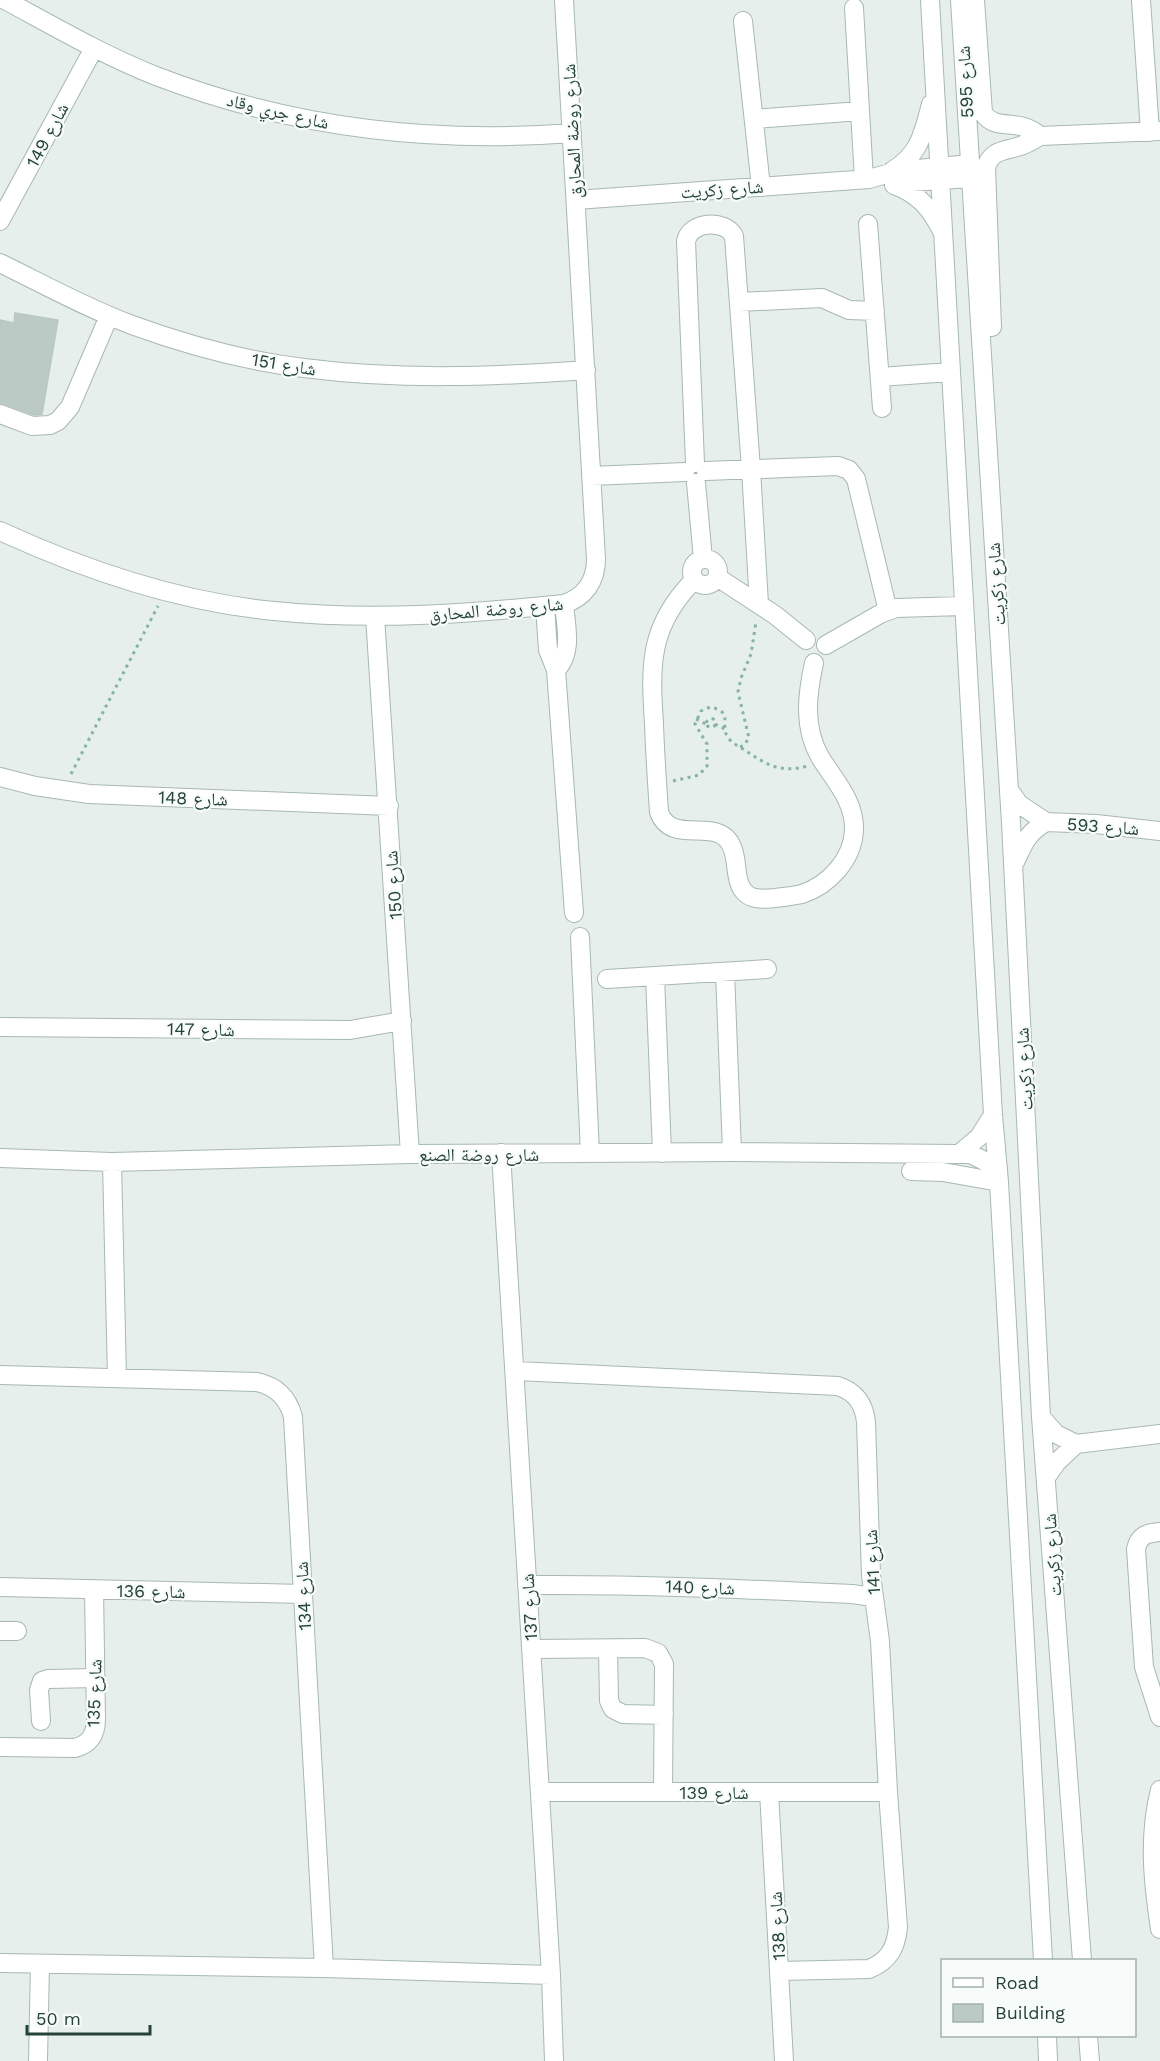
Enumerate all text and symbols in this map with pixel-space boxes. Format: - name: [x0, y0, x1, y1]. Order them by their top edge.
- street label: شارع 595: [953, 45, 978, 119]
- street label: شارع روضة المحارق: [558, 63, 587, 199]
- street label: شارع جري وقاد: [224, 89, 331, 137]
- street label: شارع 149: [21, 99, 73, 171]
- street label: شارع زكريت: [680, 176, 764, 203]
- street label: شارع 151: [250, 349, 318, 380]
- street label: شارع زكريت: [983, 542, 1010, 626]
- street label: شارع روضة المحارق: [428, 593, 564, 626]
- street label: شارع 148: [158, 786, 228, 811]
- street label: شارع 593: [1066, 813, 1140, 840]
- street label: شارع 150: [380, 850, 407, 920]
- street label: شارع 147: [167, 1018, 235, 1041]
- street label: شارع زكريت: [1011, 1027, 1038, 1111]
- street label: شارع روضة الصنع: [419, 1144, 539, 1167]
- street label: شارع زكريت: [1039, 1513, 1066, 1597]
- street label: شارع 141: [860, 1529, 885, 1595]
- street label: شارع 134: [291, 1561, 316, 1631]
- street label: شارع 137: [517, 1573, 542, 1641]
- street label: شارع 140: [665, 1575, 735, 1600]
- street label: شارع 136: [116, 1580, 186, 1603]
- street label: شارع 135: [82, 1658, 107, 1728]
- street label: شارع 139: [680, 1782, 748, 1804]
- street label: شارع 138: [765, 1891, 790, 1961]
- legend: [941, 1959, 1136, 2037]
- text: Road: [995, 1972, 1039, 1993]
- scale bar: [27, 1998, 150, 2036]
- text: Building: [995, 2002, 1065, 2023]
- text: 50 m: [36, 2008, 81, 2029]

